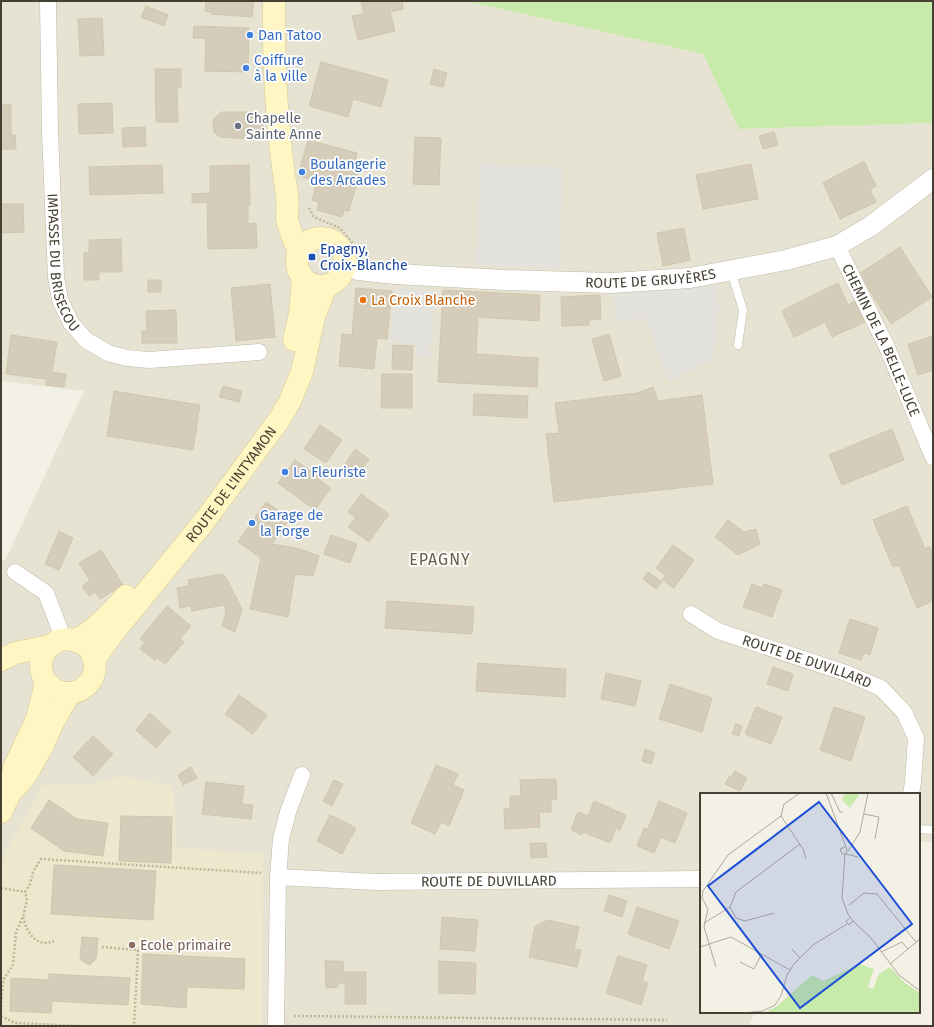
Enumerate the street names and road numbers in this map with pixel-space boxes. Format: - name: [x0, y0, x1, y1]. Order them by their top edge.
- street label: IMPASSE DU BRISECOU: [44, 193, 83, 335]
- street label: CHEMIN DE LA BELLE-LUCE: [838, 261, 923, 419]
- street label: ROUTE DE GRUYÈRES: [585, 265, 718, 292]
- street label: ROUTE DE L'INTYAMON: [183, 423, 280, 546]
- street label: ROUTE DE DUVILLARD: [740, 632, 874, 692]
- street label: ROUTE DE DUVILLARD: [421, 872, 557, 891]

